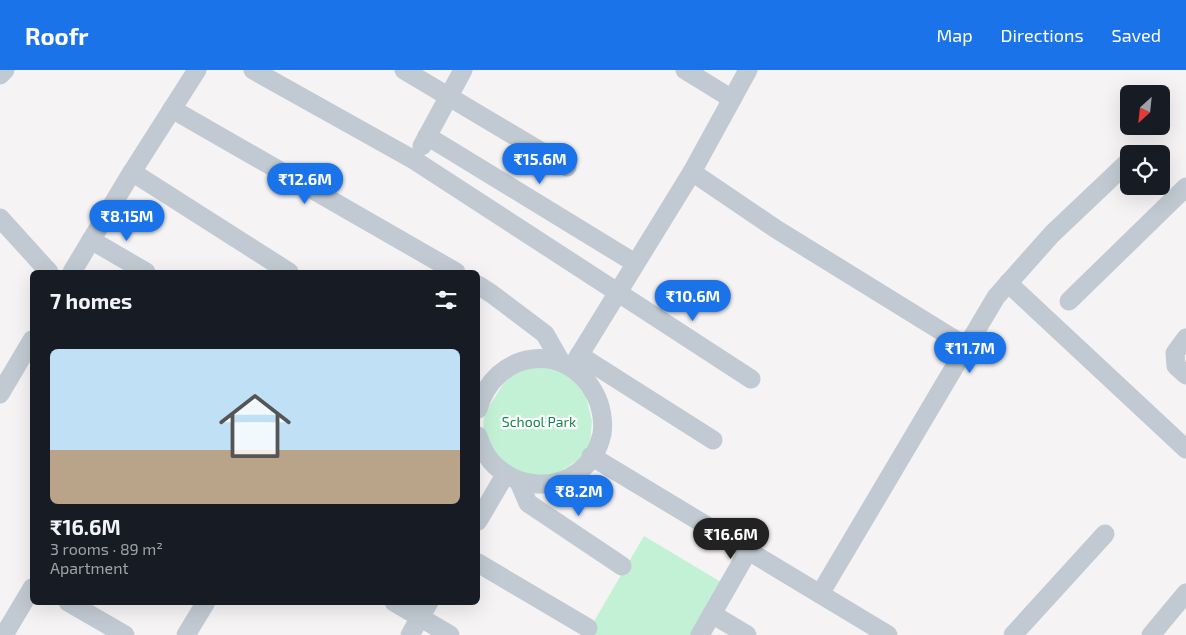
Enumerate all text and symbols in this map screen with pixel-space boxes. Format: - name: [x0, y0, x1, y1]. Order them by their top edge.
- text: Roofr: [25, 21, 89, 50]
- text: Map: [936, 24, 973, 46]
- text: Directions: [1001, 24, 1084, 46]
- text: Saved: [1112, 24, 1161, 46]
- north arrow: [1120, 85, 1170, 135]
- map controls: [1120, 85, 1170, 195]
- pin: ₹15.6M: [499, 142, 581, 185]
- button: locate: [1120, 145, 1170, 195]
- text: ₹15.6M: [513, 149, 567, 168]
- pin: ₹12.6M: [264, 162, 346, 205]
- text: ₹12.6M: [278, 169, 332, 188]
- pin: ₹8.15M: [86, 200, 168, 242]
- text: ₹8.15M: [100, 206, 154, 225]
- pin: ₹10.6M: [652, 280, 734, 322]
- icon: filters: [432, 286, 460, 314]
- text: ₹10.6M: [666, 286, 720, 305]
- text: 7 homes: [50, 288, 132, 313]
- pin: ₹11.7M: [929, 332, 1011, 374]
- text: ₹11.7M: [945, 338, 995, 357]
- icon: home: [210, 381, 300, 471]
- park label: School Park: [502, 413, 576, 430]
- pin: ₹8.2M: [544, 474, 614, 517]
- text: ₹8.2M: [555, 481, 603, 500]
- text: ₹16.6M: [50, 514, 121, 539]
- pin: ₹16.6M: [690, 518, 772, 560]
- text: ₹16.6M: [704, 524, 758, 543]
- text: 3 rooms · 89 m²: [50, 539, 163, 558]
- text: Apartment: [50, 558, 129, 577]

